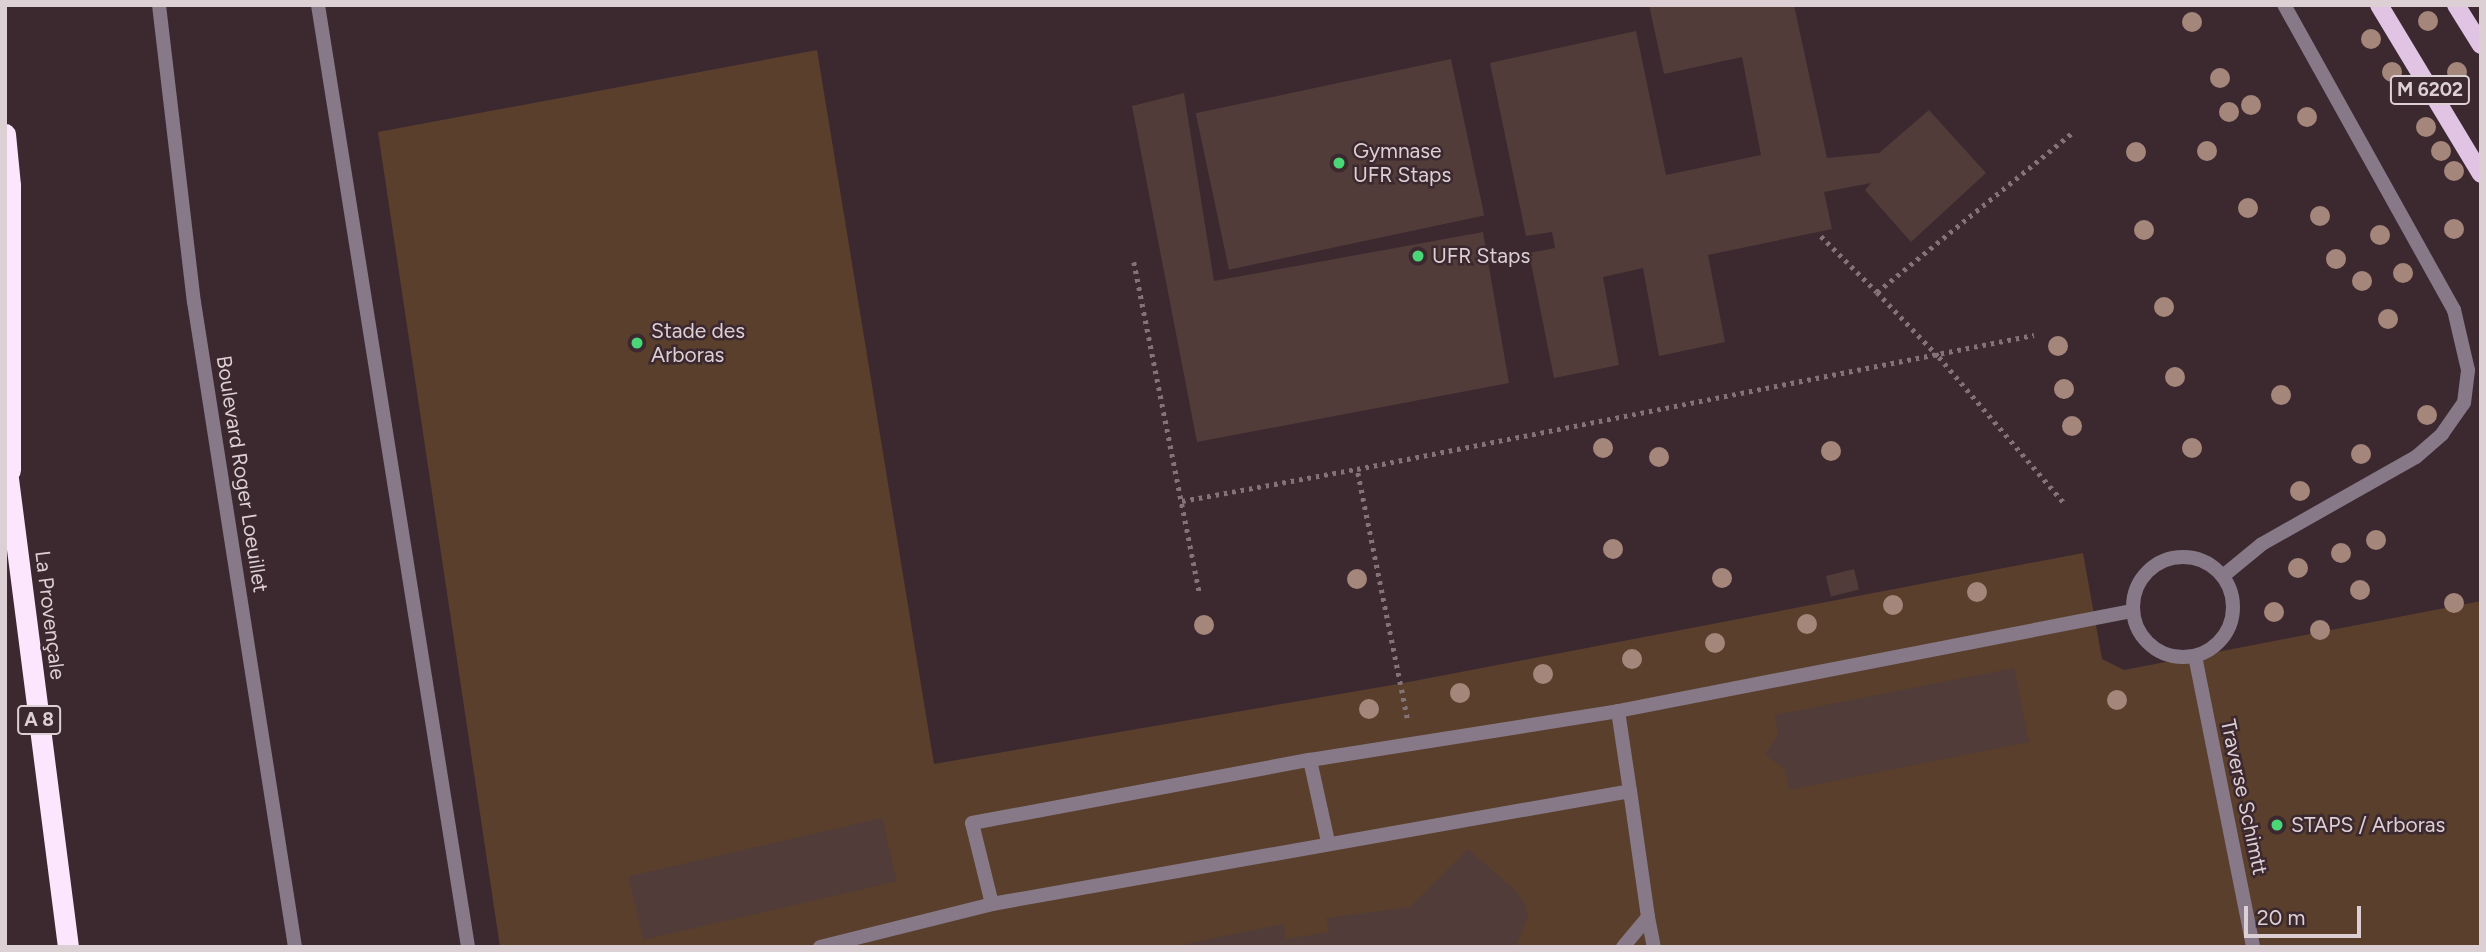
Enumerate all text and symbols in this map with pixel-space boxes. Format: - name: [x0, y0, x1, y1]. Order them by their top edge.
- road number: M 6202: [2390, 74, 2470, 106]
- place label: Gymnase UFR Staps: [1353, 138, 1451, 188]
- marker: Gymnase UFR Staps: [1331, 155, 1347, 171]
- place label: UFR Staps: [1432, 243, 1530, 269]
- marker: UFR Staps: [1410, 248, 1426, 264]
- place label: Stade des Arboras: [651, 318, 745, 368]
- marker: Stade des Arboras: [629, 335, 645, 351]
- street label: Boulevard Roger Loeuillet: [211, 354, 273, 594]
- street label: La Provençale: [30, 549, 70, 681]
- road number: A 8: [16, 705, 62, 736]
- street label: Traverse Schimtt: [2215, 717, 2273, 877]
- place label: STAPS / Arboras: [2291, 812, 2445, 838]
- marker: STAPS / Arboras: [2269, 817, 2285, 833]
- scale bar: [2248, 892, 2365, 936]
- text: 20 m: [2257, 905, 2305, 930]

